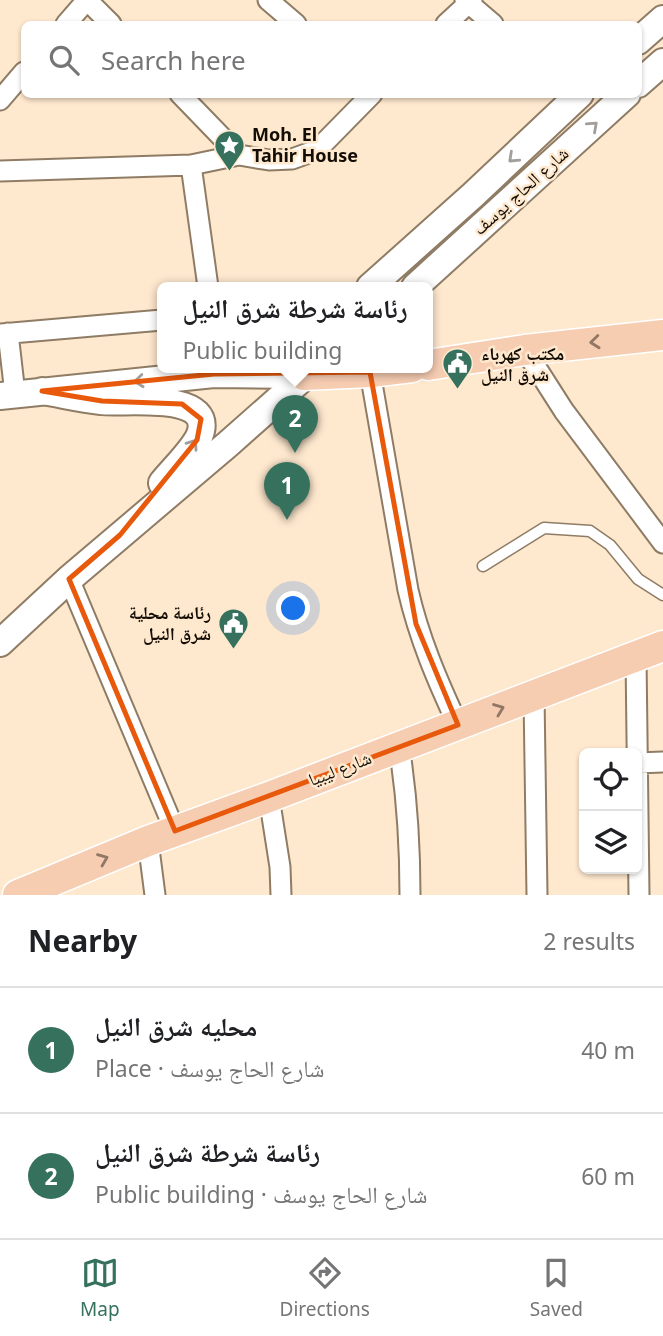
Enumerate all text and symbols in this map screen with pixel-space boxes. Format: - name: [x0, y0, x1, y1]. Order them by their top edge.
- search box: [21, 21, 642, 98]
- icon: search: [45, 41, 83, 79]
- text: Search here: [101, 42, 246, 78]
- one-way arrow: [585, 121, 598, 134]
- place label: Moh. El Tahir House: [252, 122, 358, 167]
- place icon: Moh. El Tahir House: [212, 128, 246, 172]
- street label: شارع الحاج يوسف: [467, 141, 574, 240]
- one-way arrow: [508, 150, 521, 162]
- popup: [157, 282, 433, 373]
- text: رئاسة شرطة شرق النيل: [182, 290, 408, 326]
- text: Public building: [182, 334, 342, 366]
- one-way arrow: [589, 335, 601, 350]
- place label: مكتب كهرباء شرق النيل: [481, 341, 564, 386]
- public building icon: مكتب كهرباء شرق النيل: [441, 347, 475, 391]
- one-way arrow: [133, 373, 144, 388]
- pin: 2: [272, 395, 318, 453]
- one-way arrow: [185, 439, 197, 452]
- pin: 1: [264, 462, 310, 520]
- your location: [276, 591, 310, 625]
- place label: رئاسة محلية شرق النيل: [129, 600, 211, 645]
- public building icon: رئاسة محلية شرق النيل: [217, 606, 251, 650]
- one-way arrow: [493, 703, 505, 717]
- street label: شارع ليبيا: [305, 745, 375, 791]
- map controls: [579, 748, 642, 874]
- button: locate: [579, 748, 642, 811]
- button: layers: [579, 811, 642, 874]
- one-way arrow: [97, 854, 109, 868]
- text: Nearby: [28, 920, 137, 961]
- text: 2 results: [543, 925, 635, 957]
- text: محليه شرق النيل: [95, 1008, 257, 1044]
- text: 1: [44, 1034, 58, 1066]
- text: 40 m: [581, 1034, 635, 1066]
- text: Place · شارع الحاج يوسف: [95, 1052, 324, 1084]
- text: رئاسة شرطة شرق النيل: [95, 1134, 320, 1170]
- text: 2: [44, 1160, 58, 1192]
- text: 60 m: [581, 1160, 635, 1192]
- text: Public building · شارع الحاج يوسف: [95, 1178, 427, 1210]
- tab: Map: [80, 1254, 120, 1322]
- tab: Directions: [280, 1254, 370, 1322]
- tab: Saved: [530, 1254, 583, 1322]

